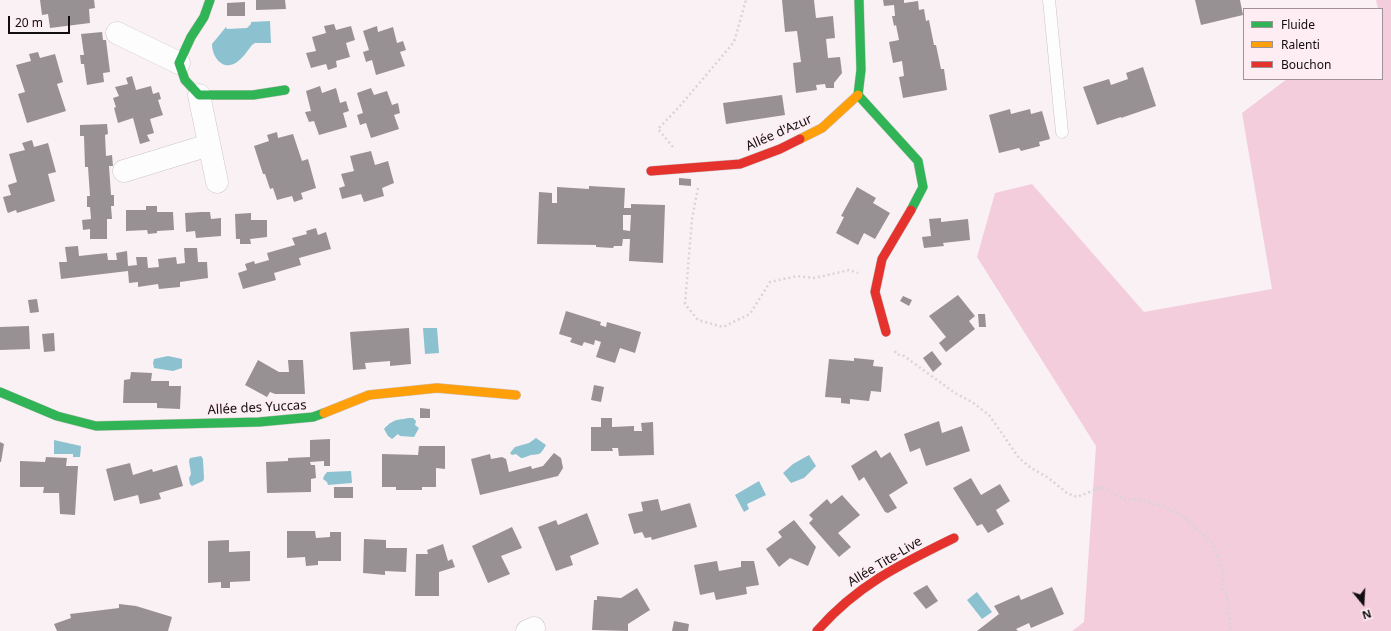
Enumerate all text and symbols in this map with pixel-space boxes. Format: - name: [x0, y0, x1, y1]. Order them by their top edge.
- scale bar: [10, 8, 72, 34]
- legend: [1243, 8, 1383, 80]
- text: 20 m: [15, 14, 43, 31]
- text: Fluide: [1281, 16, 1315, 33]
- text: Ralenti: [1281, 36, 1320, 53]
- text: Bouchon: [1281, 56, 1331, 73]
- street label: Allée d'Azur: [743, 111, 815, 155]
- street label: Allée des Yuccas: [207, 398, 307, 418]
- street label: Allée Tite-Live: [845, 534, 925, 590]
- north arrow: [1343, 583, 1383, 623]
- text: N: [1360, 606, 1373, 623]

